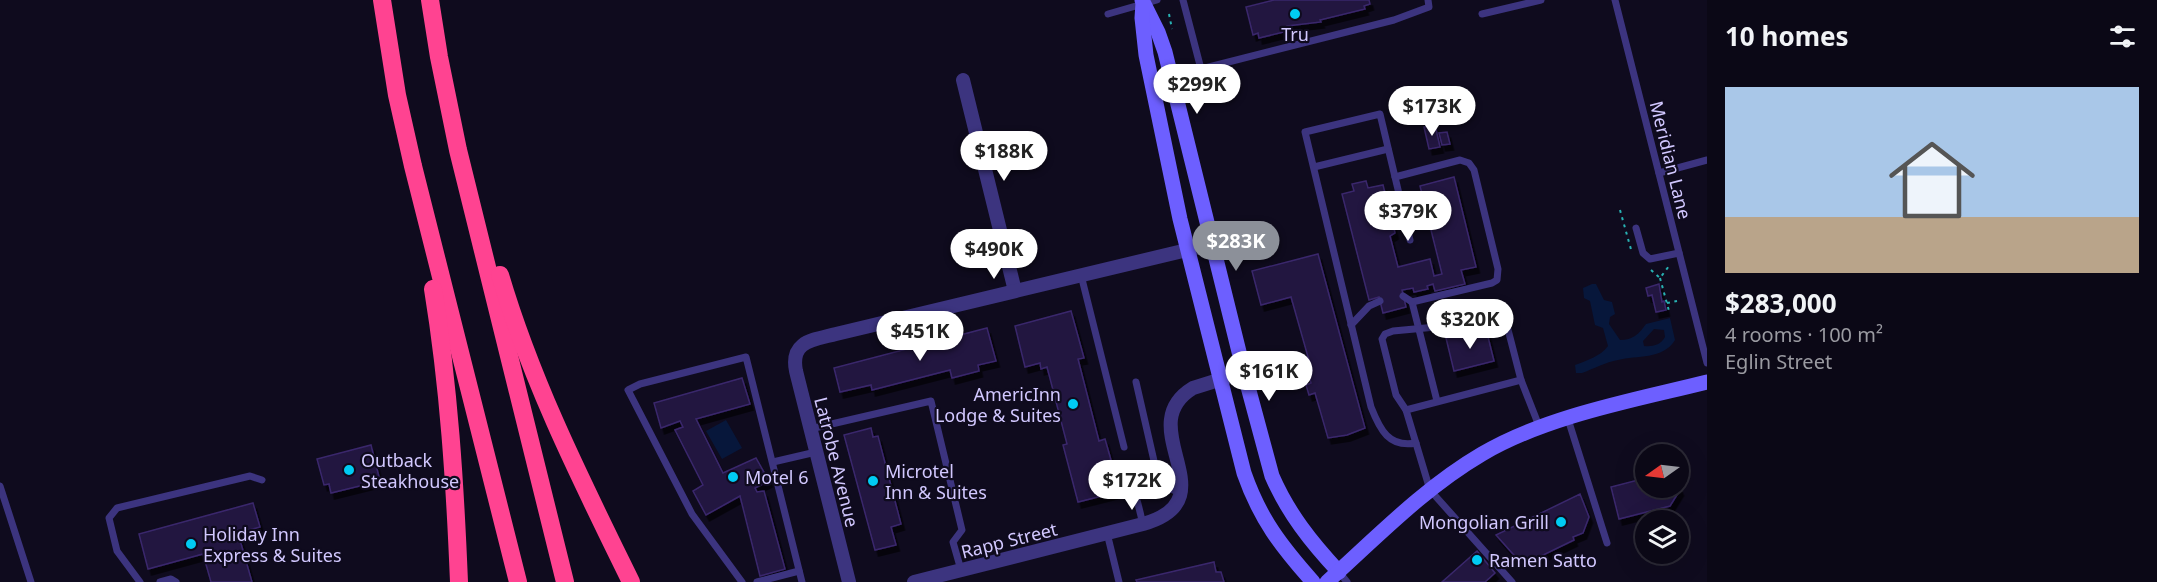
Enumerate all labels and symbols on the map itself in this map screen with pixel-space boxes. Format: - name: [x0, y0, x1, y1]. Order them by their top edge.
- marker: Tru: [1288, 7, 1302, 21]
- place label: Tru: [1281, 22, 1309, 46]
- pin: $299K: [1155, 64, 1239, 115]
- pin: $173K: [1390, 86, 1474, 137]
- street label: Meridian Lane: [1645, 98, 1697, 222]
- pin: $188K: [962, 131, 1046, 182]
- pin: $379K: [1366, 191, 1450, 242]
- pin: $283K: [1194, 221, 1278, 272]
- pin: $490K: [952, 229, 1036, 280]
- pin: $320K: [1428, 299, 1512, 350]
- pin: $451K: [878, 311, 962, 362]
- pin: $161K: [1227, 351, 1311, 402]
- place label: AmericInn Lodge & Suites: [935, 382, 1061, 427]
- street label: Latrobe Avenue: [809, 395, 865, 529]
- marker: AmericInn Lodge & Suites: [1066, 397, 1080, 411]
- north arrow: [1635, 444, 1689, 498]
- place label: Outback Steakhouse: [361, 448, 459, 493]
- place label: Microtel Inn & Suites: [885, 459, 987, 504]
- pin: $172K: [1090, 460, 1174, 511]
- marker: Outback Steakhouse: [342, 463, 356, 477]
- place label: Motel 6: [745, 465, 809, 489]
- marker: Motel 6: [726, 470, 740, 484]
- marker: Microtel Inn & Suites: [866, 474, 880, 488]
- place label: Mongolian Grill: [1419, 510, 1549, 534]
- marker: Mongolian Grill: [1554, 515, 1568, 529]
- street label: Rapp Street: [958, 516, 1060, 564]
- place label: Holiday Inn Express & Suites: [203, 522, 342, 567]
- marker: Holiday Inn Express & Suites: [184, 537, 198, 551]
- place label: Ramen Satto: [1489, 548, 1597, 572]
- marker: Ramen Satto: [1470, 553, 1484, 567]

